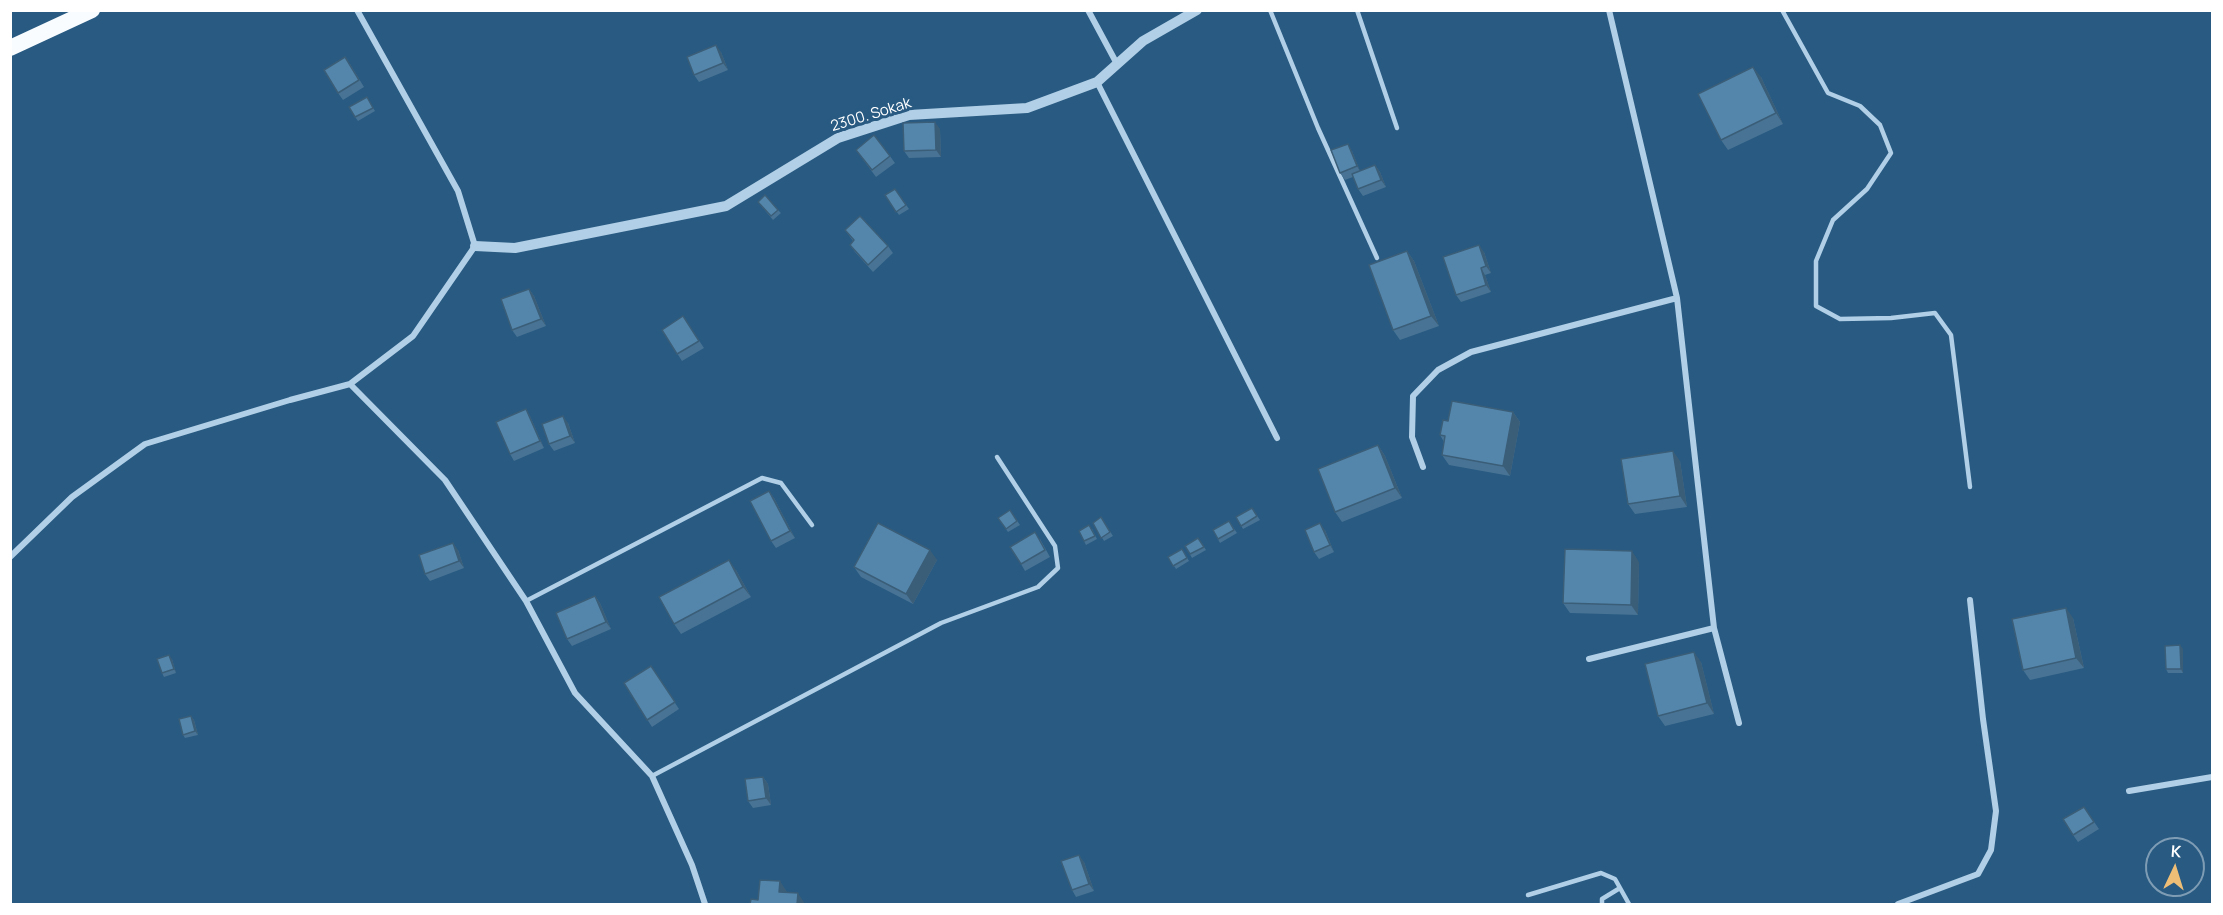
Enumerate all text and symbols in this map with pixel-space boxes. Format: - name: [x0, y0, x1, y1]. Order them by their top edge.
- street label: 2300. Sokak: [829, 94, 913, 136]
- north arrow: [2145, 837, 2205, 897]
- text: K: [2170, 840, 2182, 862]

